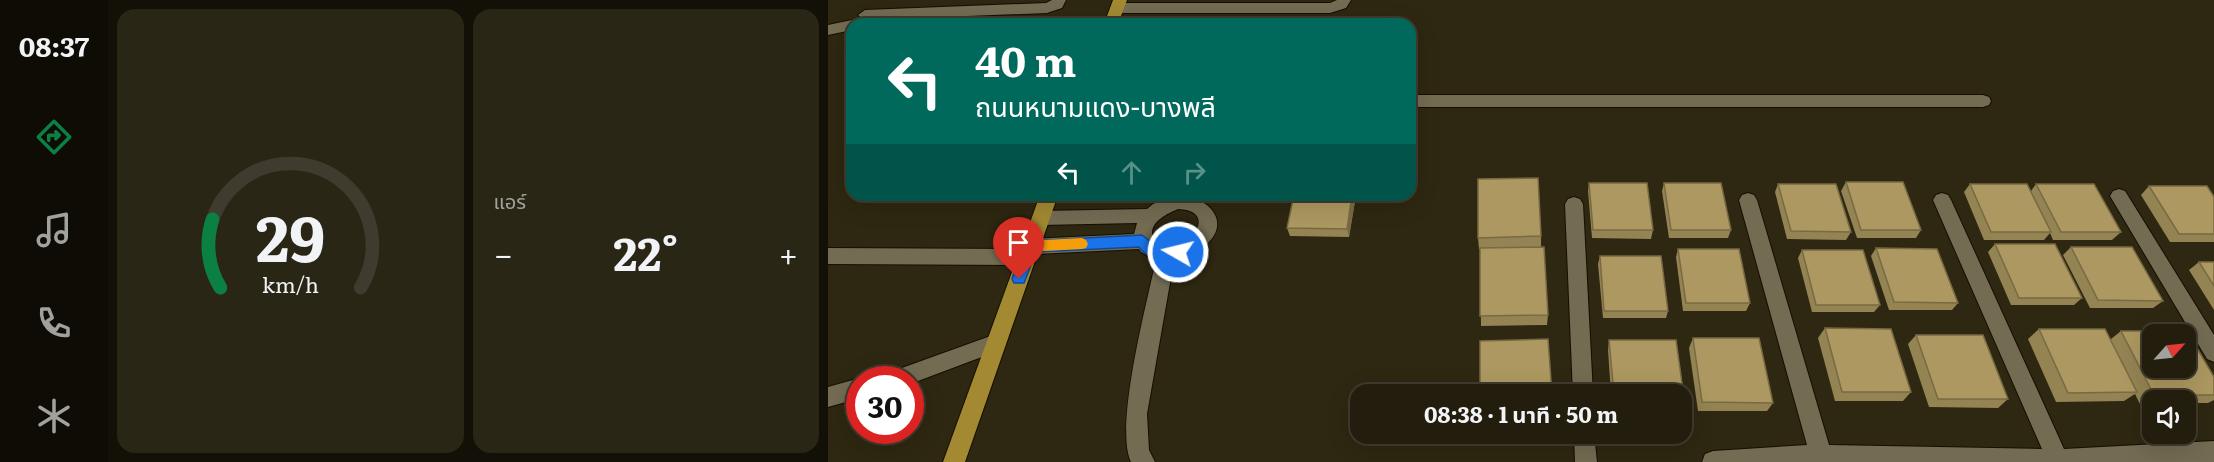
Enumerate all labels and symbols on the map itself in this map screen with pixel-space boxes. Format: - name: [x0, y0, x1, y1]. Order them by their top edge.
- pin: [993, 217, 1044, 279]
- position arrow: [1146, 220, 1210, 284]
- north arrow: [2142, 324, 2196, 378]
- speed limit sign: 30: [846, 366, 924, 444]

